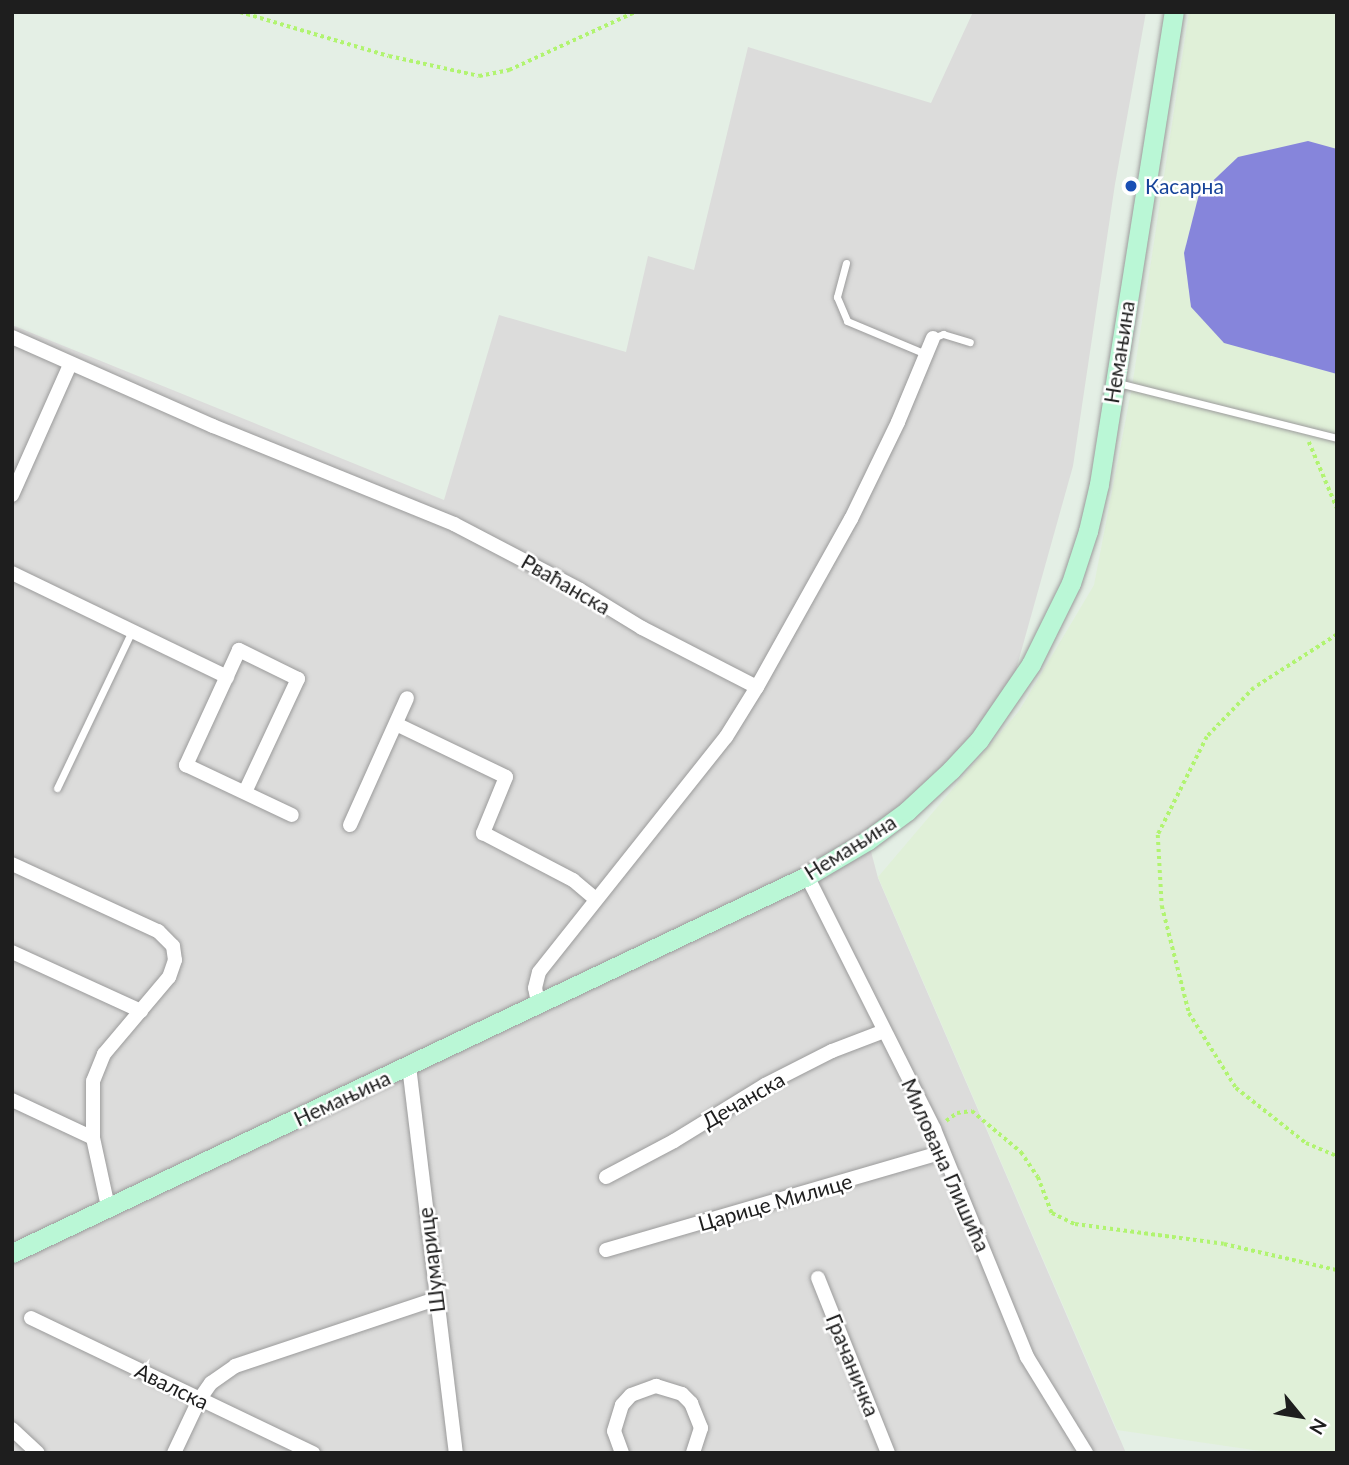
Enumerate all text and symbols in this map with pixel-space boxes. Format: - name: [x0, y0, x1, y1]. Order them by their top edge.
- place label: Касарна: [1145, 173, 1224, 199]
- marker: Касарна: [1123, 178, 1139, 194]
- street label: Немањина: [1098, 299, 1140, 405]
- street label: Рваћанска: [517, 548, 615, 620]
- street label: Немањина: [799, 809, 901, 885]
- street label: Немањина: [290, 1065, 394, 1131]
- street label: Дечанска: [697, 1066, 789, 1134]
- street label: Милована Глишића: [896, 1074, 996, 1256]
- street label: Царице Милице: [695, 1168, 855, 1236]
- street label: Шумарице: [412, 1206, 450, 1314]
- street label: Грачаничка: [821, 1310, 885, 1420]
- street label: Авалска: [131, 1357, 213, 1415]
- north arrow: [1265, 1381, 1335, 1451]
- text: N: [1305, 1415, 1332, 1439]

